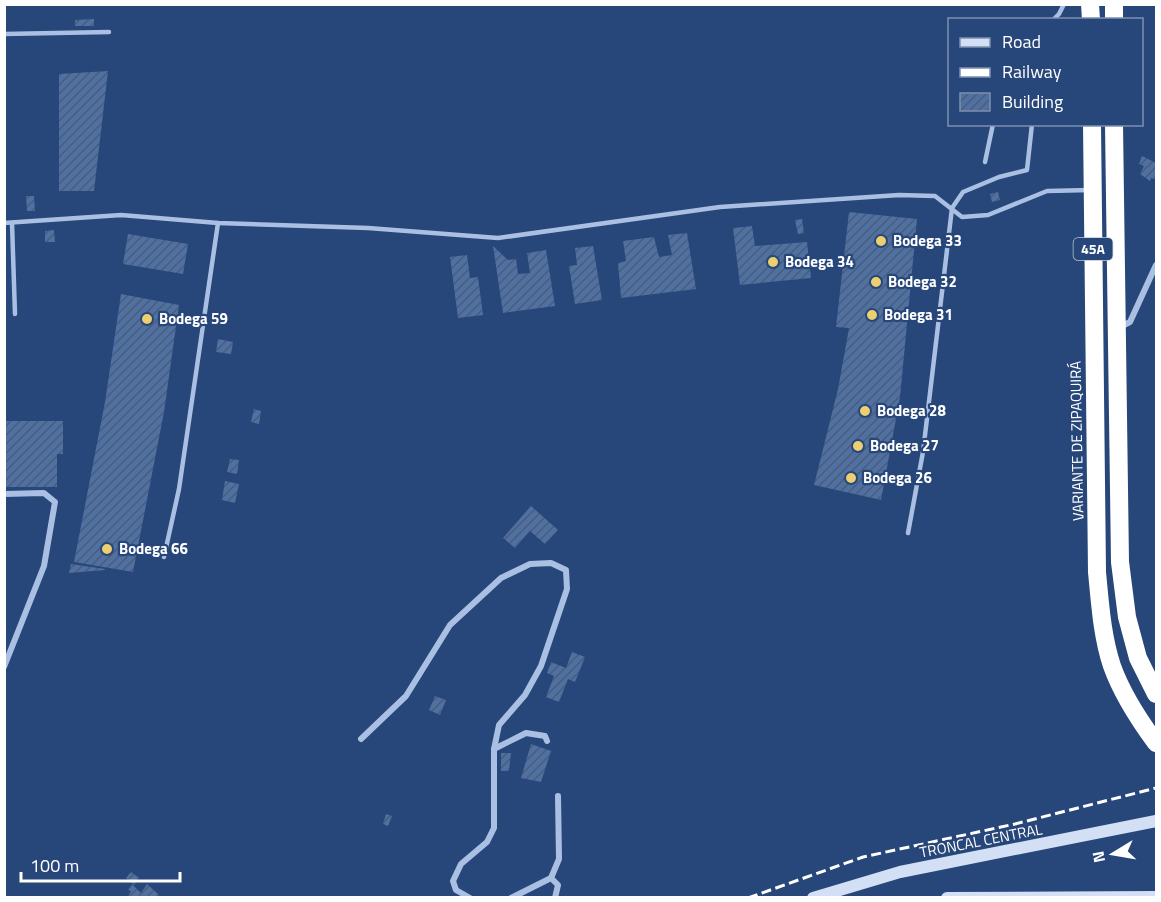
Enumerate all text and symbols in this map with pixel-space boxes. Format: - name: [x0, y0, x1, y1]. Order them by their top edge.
- legend: [948, 18, 1143, 126]
- text: Road: [1002, 28, 1041, 55]
- text: Railway: [1002, 58, 1062, 85]
- text: Building: [1002, 88, 1063, 115]
- place label: Bodega 33: [893, 229, 962, 252]
- marker: Bodega 33: [874, 234, 888, 248]
- road number: 45A: [1074, 238, 1112, 260]
- place label: Bodega 34: [785, 250, 854, 273]
- marker: Bodega 34: [766, 255, 780, 269]
- place label: Bodega 32: [888, 270, 957, 293]
- marker: Bodega 32: [869, 275, 883, 289]
- place label: Bodega 31: [884, 303, 953, 326]
- place label: Bodega 59: [159, 307, 228, 330]
- marker: Bodega 31: [865, 308, 879, 322]
- marker: Bodega 59: [140, 312, 154, 326]
- street label: VARIANTE DE ZIPAQUIRÁ: [1064, 361, 1089, 521]
- place label: Bodega 28: [877, 399, 946, 422]
- marker: Bodega 28: [858, 404, 872, 418]
- place label: Bodega 27: [870, 434, 939, 457]
- marker: Bodega 27: [851, 439, 865, 453]
- place label: Bodega 26: [863, 466, 932, 489]
- marker: Bodega 26: [844, 471, 858, 485]
- place label: Bodega 66: [119, 537, 188, 560]
- marker: Bodega 66: [100, 542, 114, 556]
- street label: TRONCAL CENTRAL: [918, 817, 1044, 864]
- north arrow: [1083, 824, 1143, 884]
- scale bar: [21, 845, 180, 883]
- text: N: [1085, 849, 1111, 865]
- text: 100 m: [30, 852, 79, 879]

